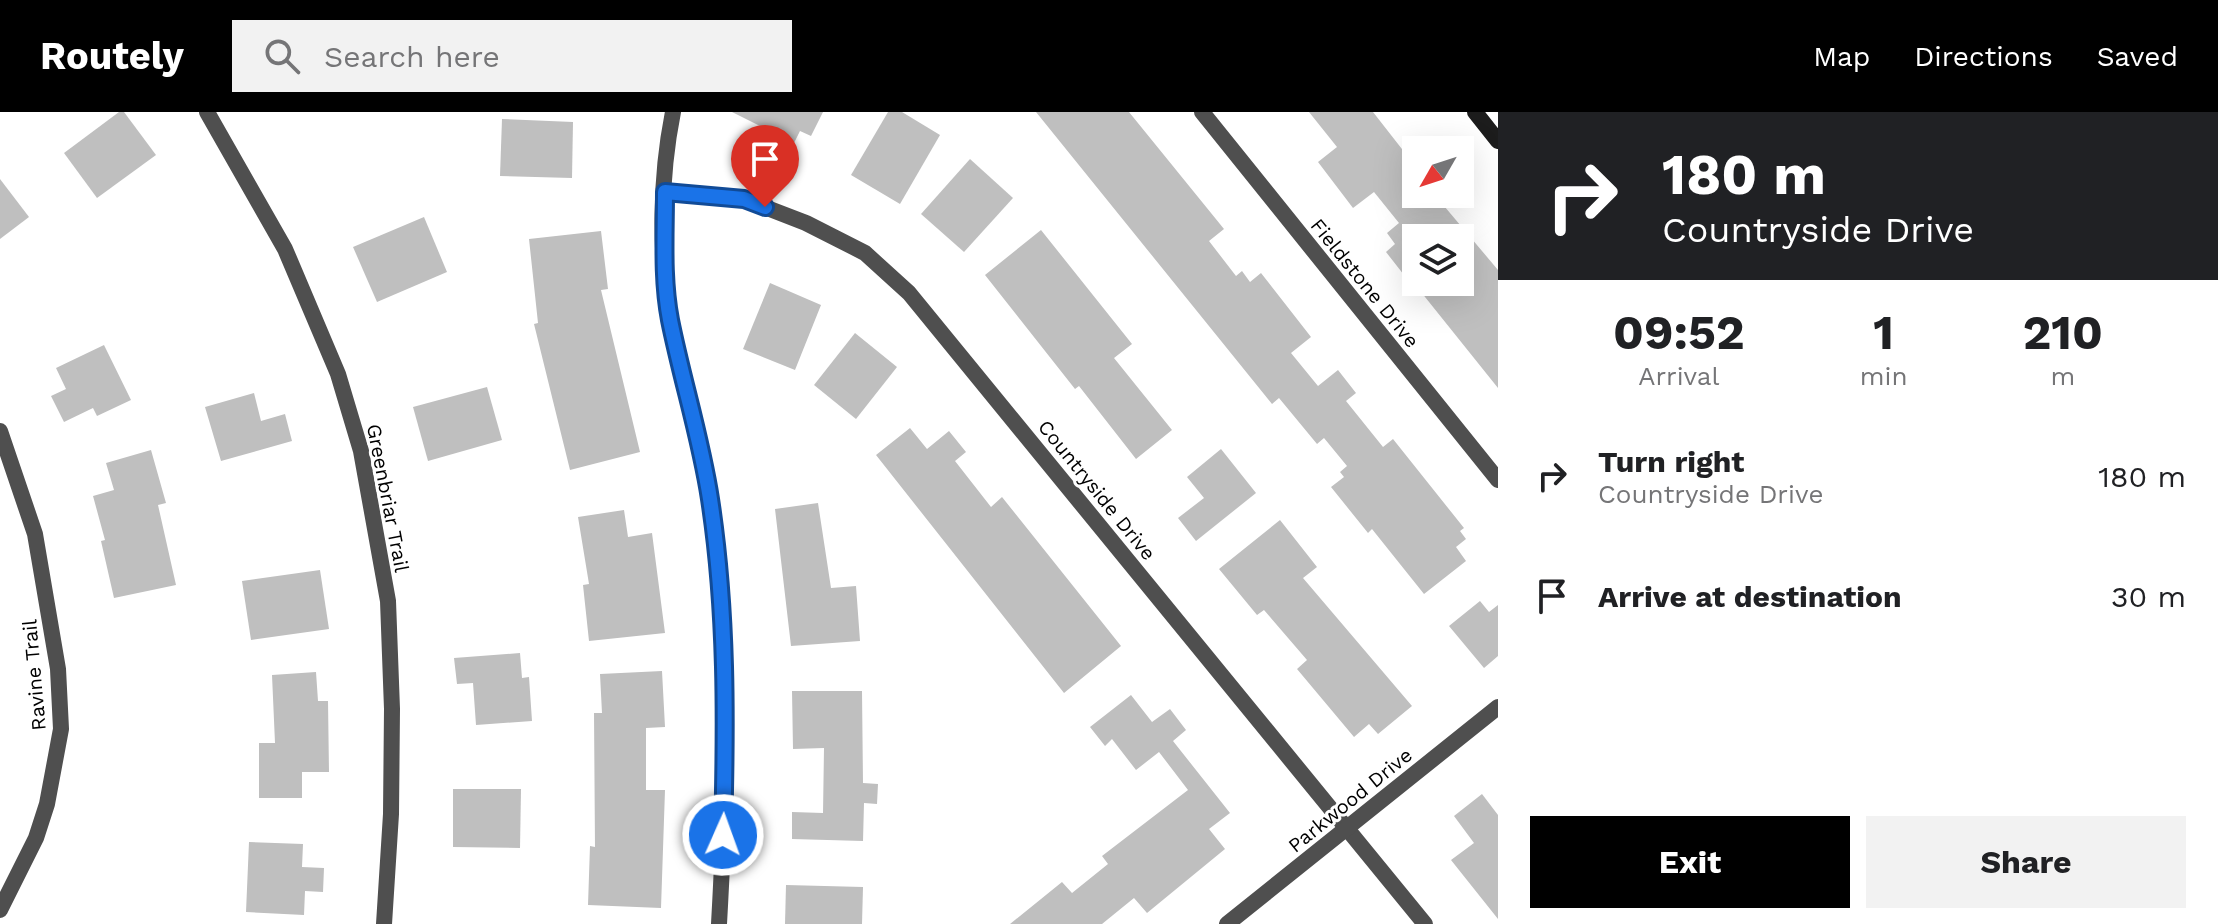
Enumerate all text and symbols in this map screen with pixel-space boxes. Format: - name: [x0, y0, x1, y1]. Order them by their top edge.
- search box: [232, 20, 792, 92]
- text: Routely: [40, 34, 184, 78]
- icon: search: [260, 34, 304, 78]
- text: Search here: [324, 39, 500, 74]
- text: Map: [1813, 40, 1870, 73]
- text: Directions: [1914, 40, 2053, 73]
- text: Saved: [2097, 40, 2178, 73]
- pin: [731, 125, 799, 207]
- north arrow: [1402, 136, 1474, 208]
- map controls: [1402, 136, 1474, 296]
- icon: arrive: [743, 137, 787, 181]
- text: 180 m: [1662, 142, 1826, 208]
- icon: right: [1530, 144, 1634, 248]
- text: Countryside Drive: [1662, 209, 1974, 251]
- street label: Fieldstone Drive: [1306, 214, 1424, 352]
- button: layers: [1402, 224, 1474, 296]
- text: 09:52: [1613, 304, 1745, 361]
- text: 1: [1873, 304, 1894, 361]
- text: 210: [2023, 304, 2103, 361]
- text: Arrival: [1638, 361, 1719, 391]
- text: min: [1860, 361, 1908, 391]
- text: m: [2050, 361, 2075, 391]
- street label: Countryside Drive: [1033, 415, 1161, 565]
- street label: Greenbriar Trail: [362, 422, 414, 574]
- text: Turn right: [1598, 444, 1744, 479]
- icon: right: [1530, 454, 1574, 498]
- text: 180 m: [2098, 459, 2186, 494]
- text: Countryside Drive: [1598, 479, 1823, 509]
- icon: arrive: [1530, 574, 1574, 618]
- text: Arrive at destination: [1598, 579, 1902, 614]
- text: 30 m: [2111, 579, 2186, 614]
- street label: Ravine Trail: [17, 618, 51, 732]
- street label: Parkwood Drive: [1283, 743, 1417, 857]
- position arrow: [681, 793, 765, 877]
- button: Exit: [1530, 816, 1850, 908]
- button: Share: [1866, 816, 2186, 908]

